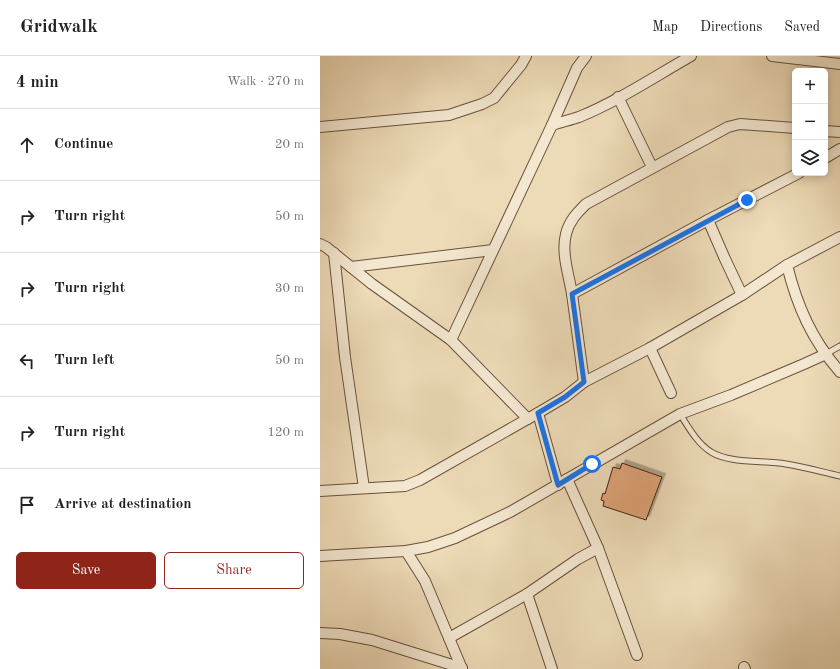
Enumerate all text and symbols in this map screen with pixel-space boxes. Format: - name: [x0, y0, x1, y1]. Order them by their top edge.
- text: Gridwalk: [20, 18, 98, 37]
- text: Map: [652, 20, 678, 34]
- text: Directions: [700, 20, 762, 34]
- text: Saved: [784, 20, 820, 34]
- map controls: [792, 68, 828, 176]
- button: +: [792, 68, 828, 104]
- text: 4 min: [16, 74, 59, 91]
- text: Walk · 270 m: [227, 75, 304, 88]
- button: −: [792, 104, 828, 140]
- icon: ahead: [16, 134, 38, 156]
- text: Continue: [54, 137, 113, 152]
- text: 20 m: [275, 138, 304, 151]
- button: layers: [792, 140, 828, 176]
- route end: [738, 191, 756, 209]
- icon: right: [16, 206, 38, 228]
- text: Turn right: [54, 209, 125, 224]
- text: 50 m: [275, 210, 304, 223]
- icon: right: [16, 278, 38, 300]
- text: Turn right: [54, 281, 125, 296]
- text: 30 m: [275, 282, 304, 295]
- icon: left: [16, 350, 38, 372]
- text: Turn left: [54, 353, 114, 368]
- text: 50 m: [275, 354, 304, 367]
- icon: right: [16, 422, 38, 444]
- text: Turn right: [54, 425, 125, 440]
- text: 120 m: [267, 426, 304, 439]
- route start: [583, 455, 601, 473]
- icon: arrive: [16, 494, 38, 516]
- text: Arrive at destination: [54, 497, 192, 512]
- button: Save: [16, 552, 156, 589]
- button: Share: [164, 552, 304, 589]

